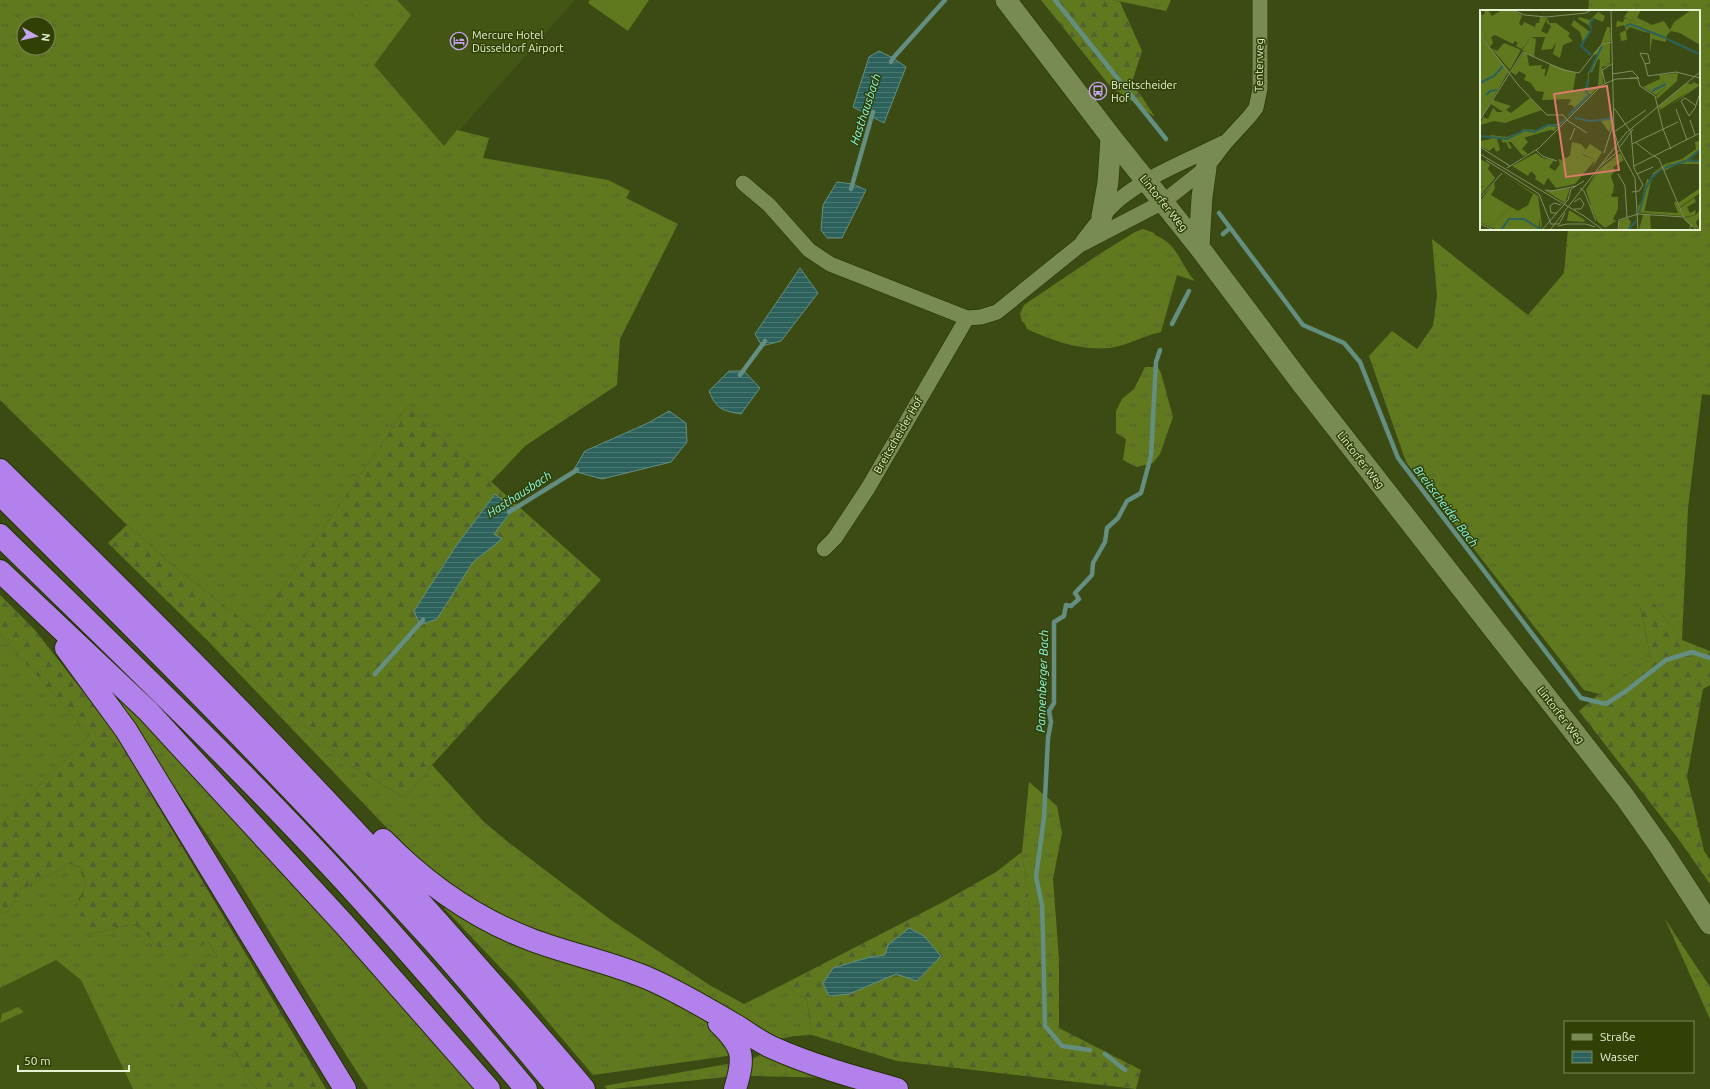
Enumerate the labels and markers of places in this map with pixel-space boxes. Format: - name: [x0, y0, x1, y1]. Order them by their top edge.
- place label: Mercure Hotel Düsseldorf Airport: [472, 29, 564, 54]
- hotel icon: Mercure Hotel Düsseldorf Airport: [449, 31, 469, 51]
- place label: Breitscheider Hof: [1111, 79, 1178, 104]
- bus stop icon: Breitscheider Hof: [1088, 81, 1108, 101]

